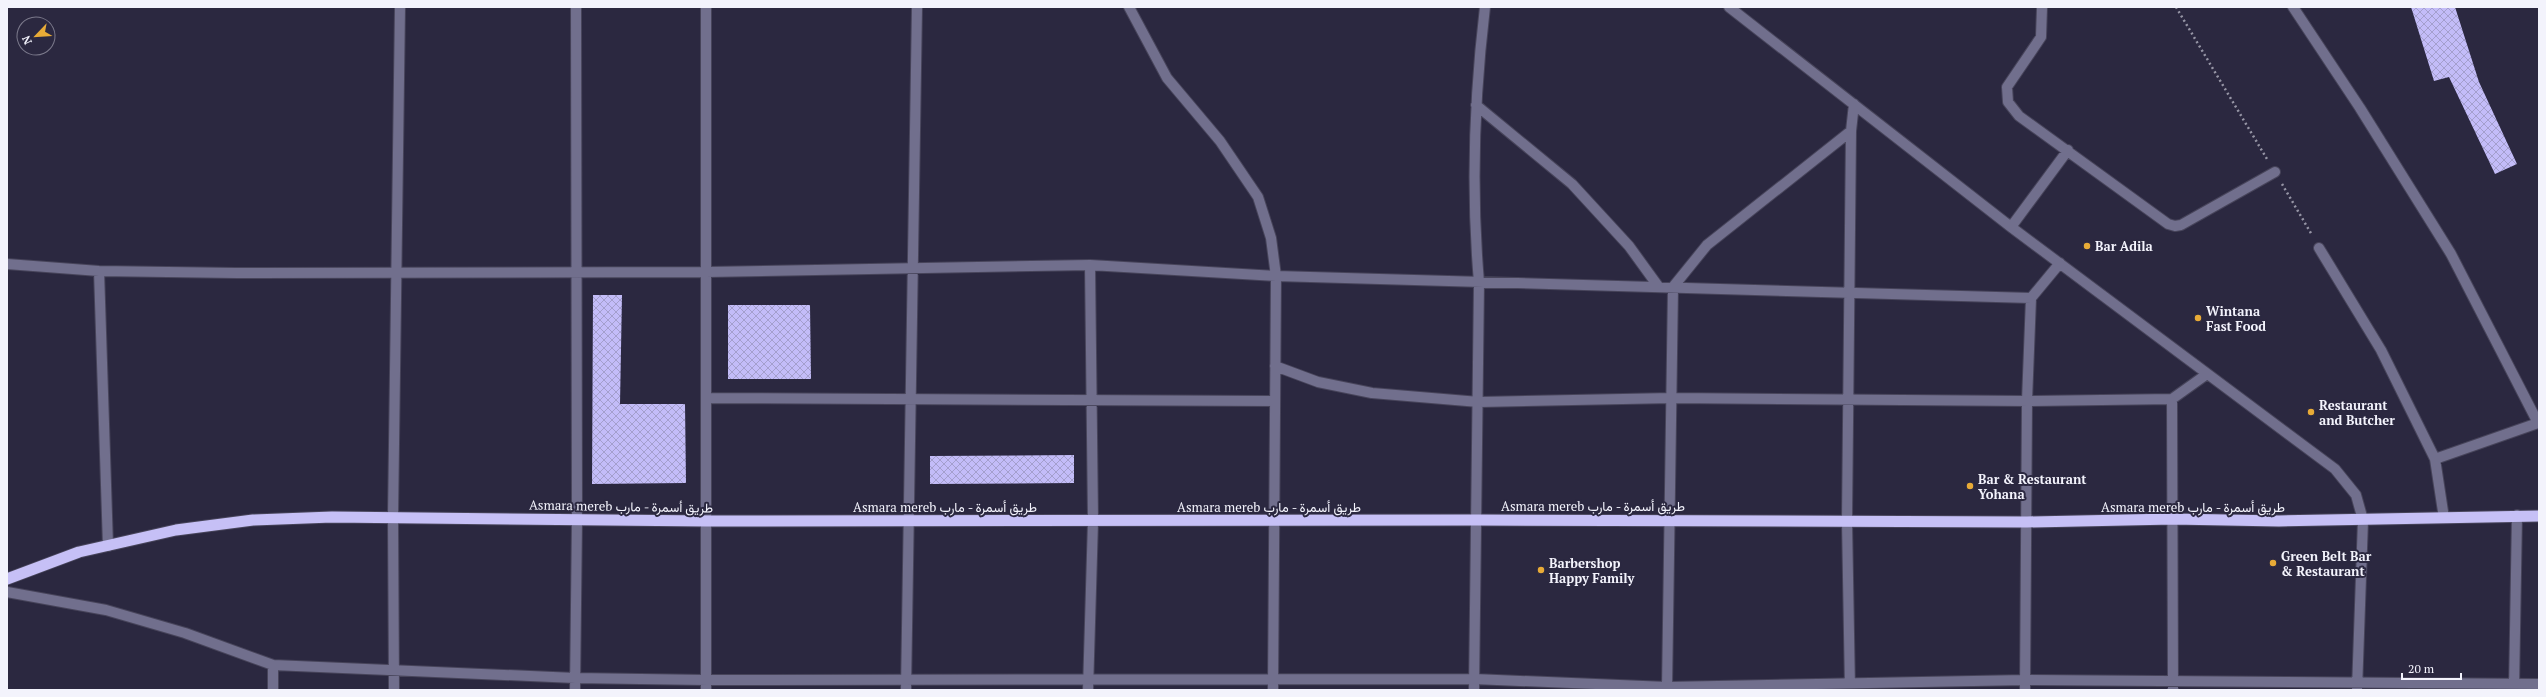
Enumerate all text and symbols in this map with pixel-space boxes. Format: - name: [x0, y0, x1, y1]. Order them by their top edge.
- north arrow: [16, 16, 56, 56]
- text: N: [19, 33, 35, 47]
- place label: Bar Adila: [2095, 237, 2154, 255]
- marker: Bar Adila: [2082, 241, 2092, 251]
- place label: Wintana Fast Food: [2206, 302, 2266, 335]
- marker: Wintana Fast Food: [2193, 313, 2203, 323]
- place label: Restaurant and Butcher: [2319, 396, 2395, 429]
- marker: Restaurant and Butcher: [2306, 407, 2316, 417]
- place label: Bar & Restaurant Yohana: [1978, 470, 2087, 503]
- marker: Bar & Restaurant Yohana: [1965, 481, 1975, 491]
- street label: Asmara mereb طريق أسمرة - مارب: [529, 495, 713, 517]
- street label: Asmara mereb طريق أسمرة - مارب: [1501, 497, 1685, 515]
- street label: Asmara mereb طريق أسمرة - مارب: [853, 498, 1037, 516]
- street label: Asmara mereb طريق أسمرة - مارب: [1177, 498, 1361, 516]
- street label: Asmara mereb طريق أسمرة - مارب: [2101, 498, 2285, 516]
- place label: Green Belt Bar & Restaurant: [2281, 547, 2372, 580]
- place label: Barbershop Happy Family: [1549, 554, 1636, 587]
- marker: Green Belt Bar & Restaurant: [2268, 558, 2278, 568]
- marker: Barbershop Happy Family: [1536, 565, 1546, 575]
- scale bar: [2402, 655, 2461, 681]
- text: 20 m: [2408, 661, 2435, 676]

